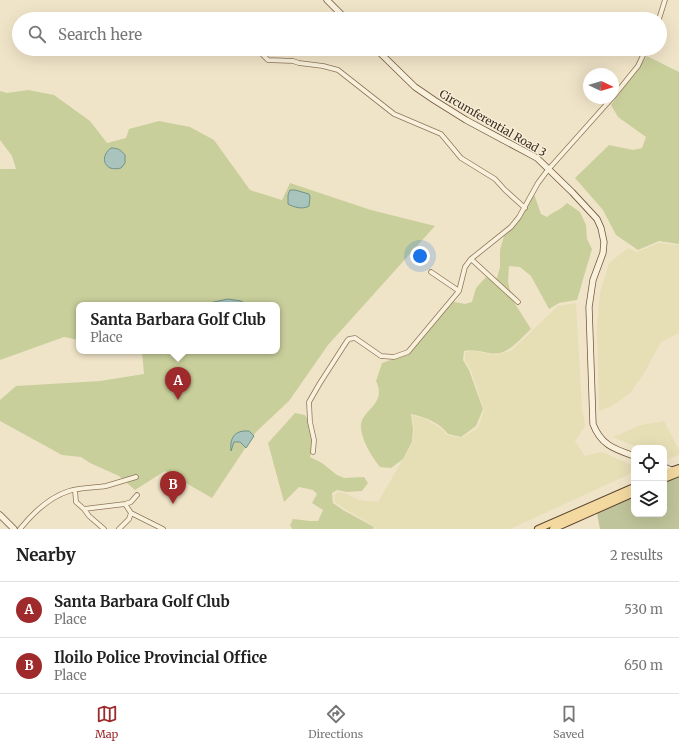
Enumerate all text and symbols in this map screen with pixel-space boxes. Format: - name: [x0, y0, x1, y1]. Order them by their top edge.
- search box: [12, 12, 667, 56]
- icon: search: [26, 23, 48, 45]
- text: Search here: [58, 25, 142, 44]
- north arrow: [583, 68, 619, 104]
- street label: Circumferential Road 3: [437, 87, 549, 159]
- your location: [410, 246, 430, 266]
- popup: [76, 302, 280, 354]
- text: Santa Barbara Golf Club: [90, 310, 266, 329]
- text: Place: [90, 329, 123, 346]
- pin: A: [165, 367, 191, 400]
- map controls: [631, 445, 667, 517]
- button: locate: [631, 445, 667, 481]
- pin: B: [160, 471, 186, 504]
- button: layers: [631, 481, 667, 517]
- text: Nearby: [16, 544, 76, 566]
- text: 2 results: [610, 547, 663, 564]
- text: Santa Barbara Golf Club: [54, 592, 230, 611]
- text: A: [24, 601, 34, 618]
- text: 530 m: [624, 601, 663, 618]
- text: Place: [54, 611, 87, 628]
- text: Iloilo Police Provincial Office: [54, 648, 267, 667]
- text: B: [24, 657, 34, 674]
- text: 650 m: [624, 657, 663, 674]
- text: Place: [54, 667, 87, 684]
- tab: Map: [95, 703, 118, 741]
- tab: Directions: [308, 703, 363, 741]
- tab: Saved: [553, 703, 584, 741]

